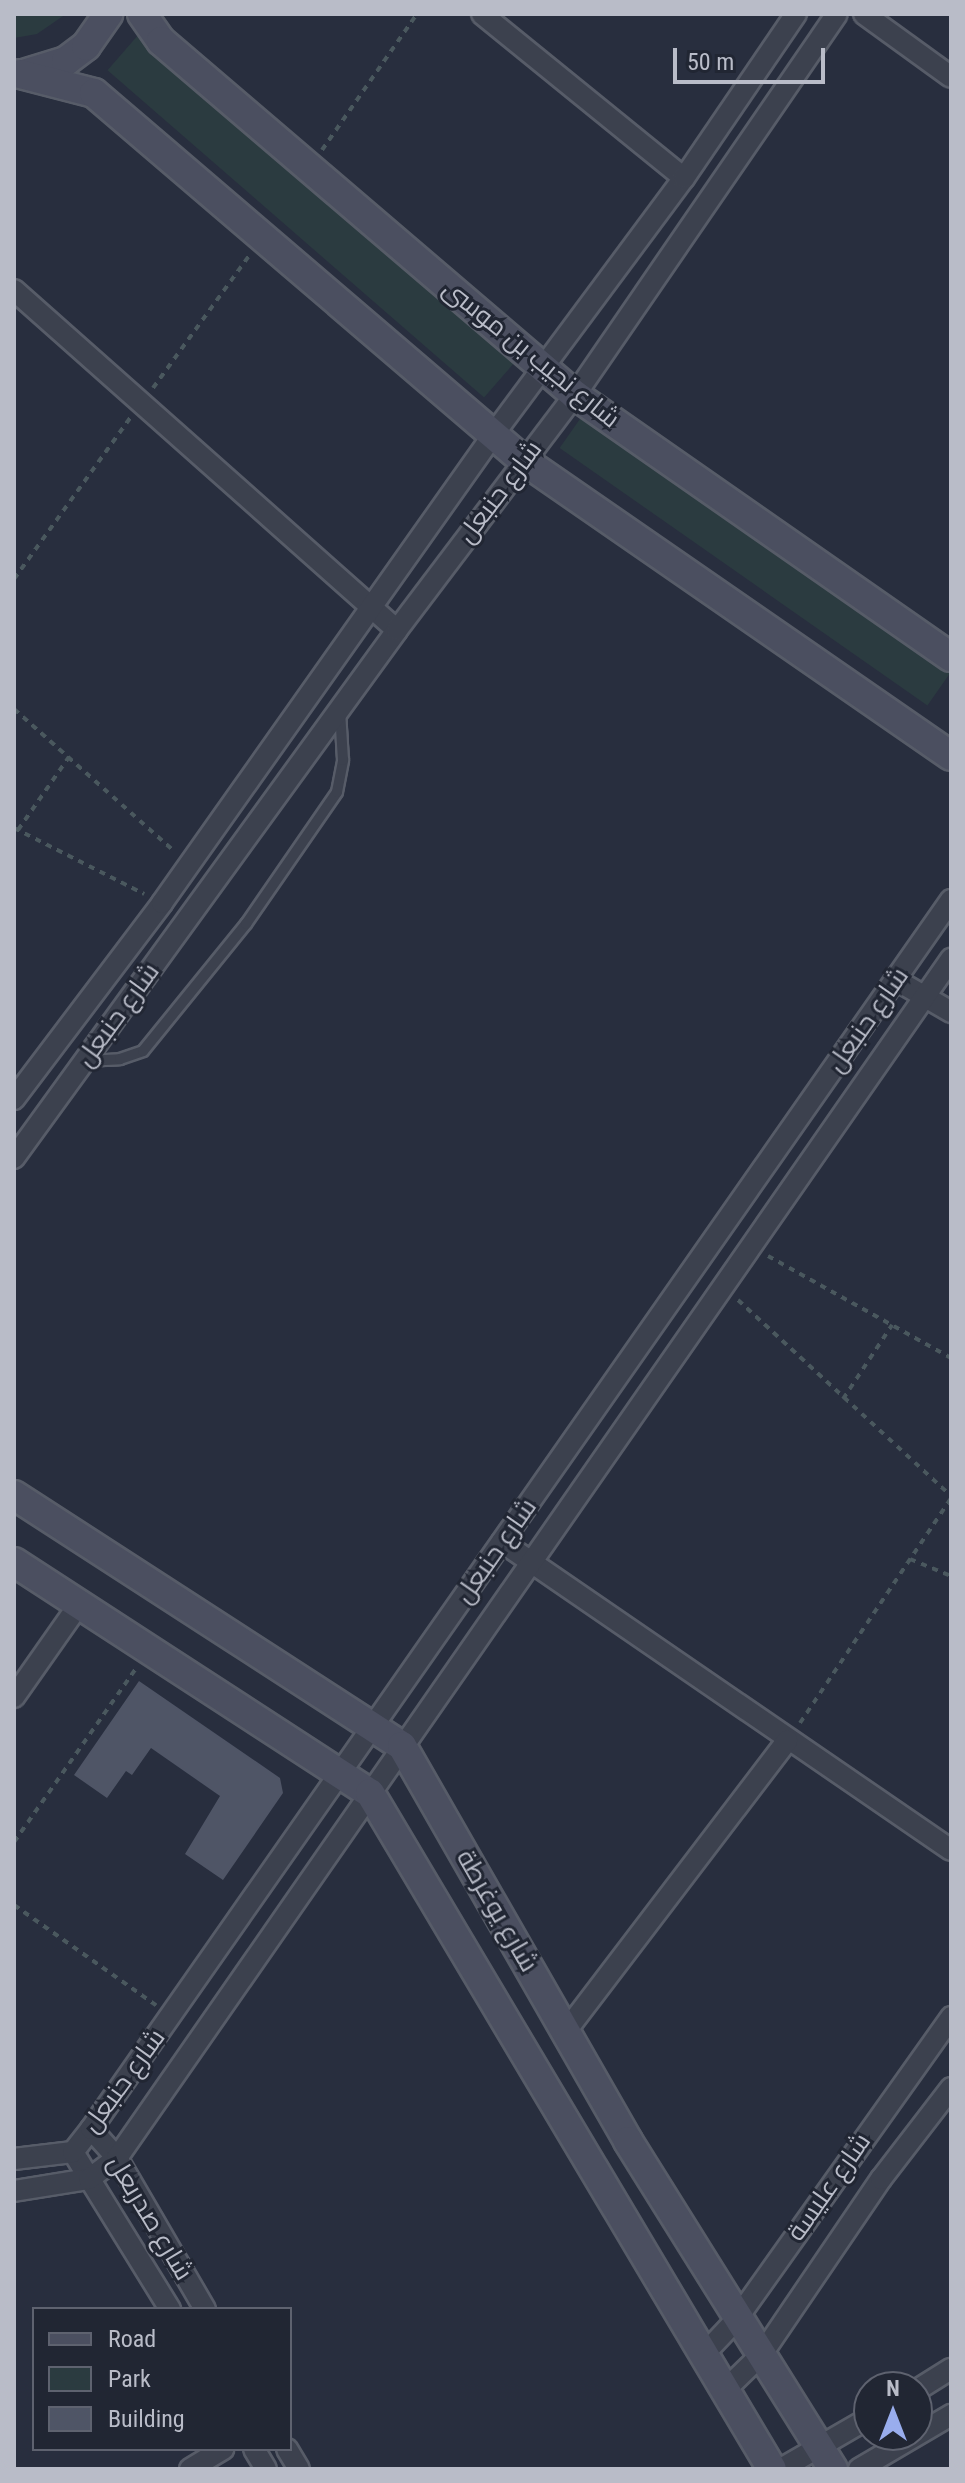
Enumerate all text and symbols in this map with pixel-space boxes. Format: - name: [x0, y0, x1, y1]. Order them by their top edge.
- scale bar: [677, 32, 829, 82]
- text: 50 m: [687, 48, 734, 76]
- street label: شارع نجيب بن موسى: [436, 273, 626, 435]
- street label: شارع حنبعل: [451, 434, 549, 550]
- street label: شارع حنبعل: [70, 957, 166, 1073]
- street label: شارع حنبعل: [821, 962, 915, 1078]
- street label: شارع حنبعل: [449, 1493, 543, 1609]
- street label: شارع يوغرطة: [450, 1844, 544, 1978]
- street label: شارع حنبعل: [76, 2023, 172, 2139]
- street label: شارع عليسة: [780, 2127, 878, 2247]
- street label: شارع صدربعل: [101, 2150, 199, 2286]
- legend: [32, 2307, 292, 2451]
- text: Road: [108, 2325, 156, 2353]
- text: Park: [108, 2365, 151, 2393]
- north arrow: [853, 2371, 933, 2451]
- text: N: [886, 2376, 900, 2401]
- text: Building: [108, 2405, 185, 2433]

